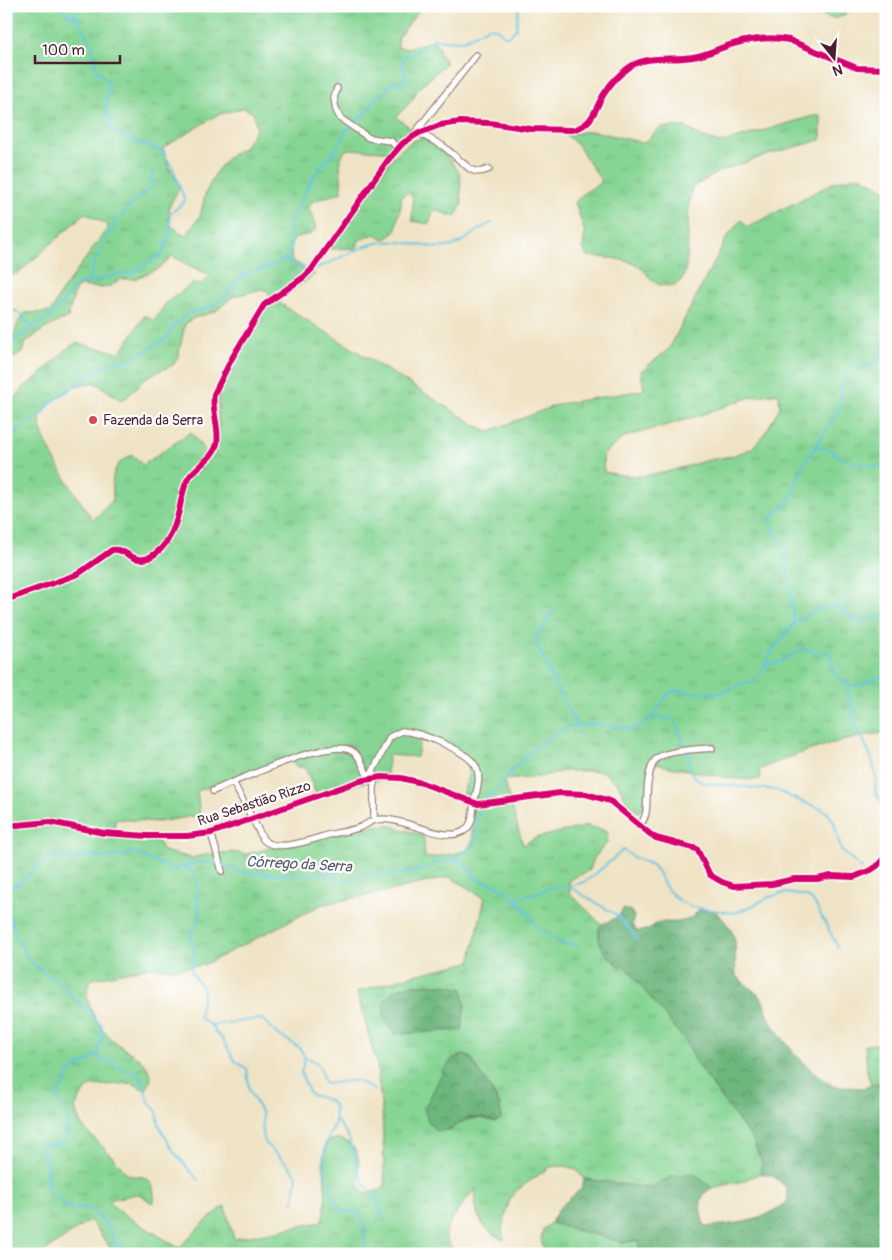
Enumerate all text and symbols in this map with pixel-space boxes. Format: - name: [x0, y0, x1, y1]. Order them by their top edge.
- scale bar: [35, 32, 120, 64]
- north arrow: [810, 32, 860, 82]
- text: 100 m: [42, 41, 85, 60]
- text: N: [831, 60, 845, 79]
- place label: Fazenda da Serra: [103, 412, 203, 429]
- marker: Fazenda da Serra: [87, 414, 99, 426]
- street label: Rua Sebastião Rizzo: [195, 777, 313, 830]
- water label: Córrego da Serra: [246, 852, 353, 877]

